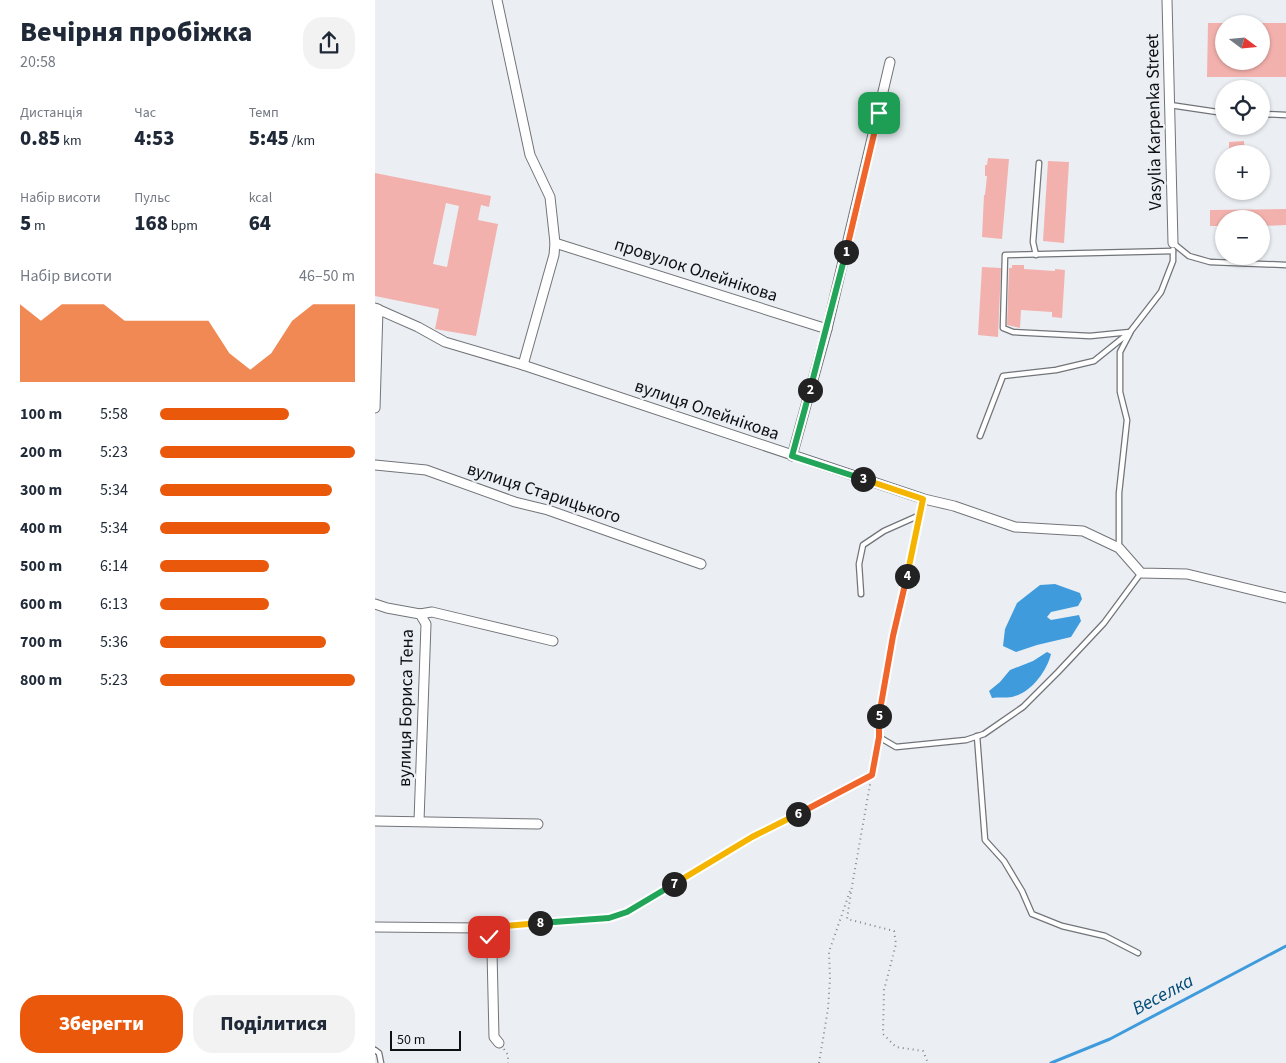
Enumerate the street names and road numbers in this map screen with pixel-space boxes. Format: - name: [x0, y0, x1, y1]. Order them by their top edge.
- street label: Vasylia Karpenka Street: [1140, 33, 1168, 211]
- street label: провулок Олейнікова: [611, 232, 781, 308]
- street label: вулиця Олейнікова: [631, 374, 783, 446]
- street label: вулиця Старицького: [464, 456, 624, 530]
- street label: вулиця Бориса Тена: [392, 629, 420, 787]

